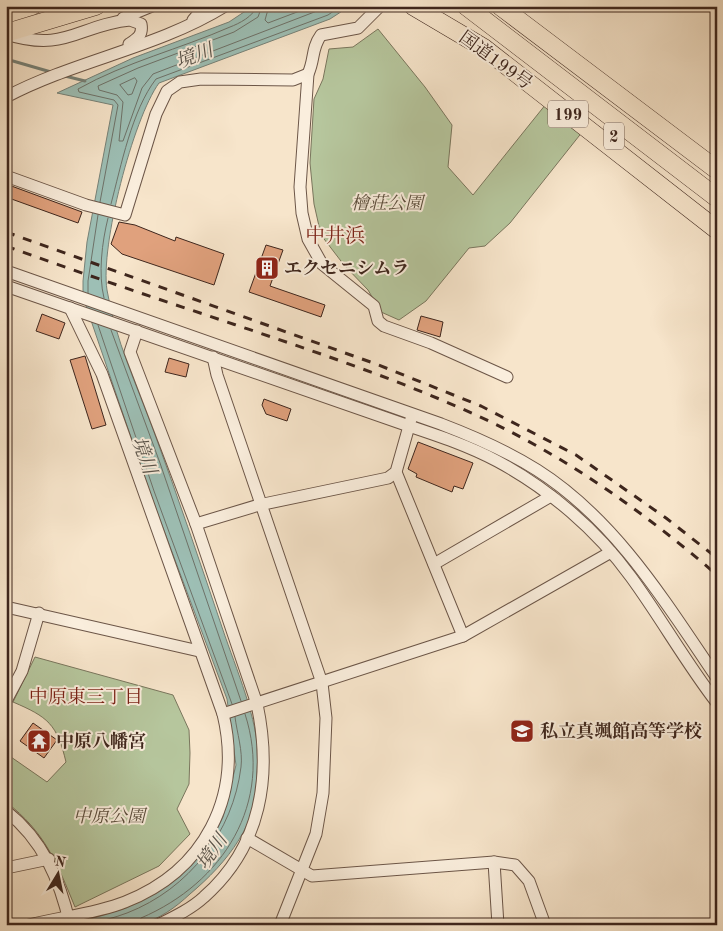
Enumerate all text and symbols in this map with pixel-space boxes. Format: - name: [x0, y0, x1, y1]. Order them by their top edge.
- street label: 国道199号: [456, 27, 536, 93]
- water label: 境川: [173, 39, 218, 73]
- road number: 199: [548, 100, 588, 128]
- road number: 2: [604, 122, 624, 150]
- park label: 檜荘公園: [351, 193, 426, 213]
- district label: 中井浜: [305, 225, 365, 247]
- building icon: エクセニシムラ: [254, 255, 280, 281]
- place label: エクセニシムラ: [284, 259, 409, 278]
- water label: 境川: [127, 434, 161, 479]
- district label: 中原東三丁目: [29, 686, 143, 708]
- school or university icon: 私立真颯館高等学校: [509, 718, 535, 744]
- place label: 私立真颯館高等学校: [540, 721, 702, 741]
- temple icon: 中原八幡宮: [26, 728, 52, 754]
- place label: 中原八幡宮: [56, 731, 146, 751]
- park label: 中原公園: [73, 806, 148, 826]
- water label: 境川: [193, 829, 233, 873]
- north arrow: [32, 848, 82, 898]
- text: N: [54, 854, 67, 870]

